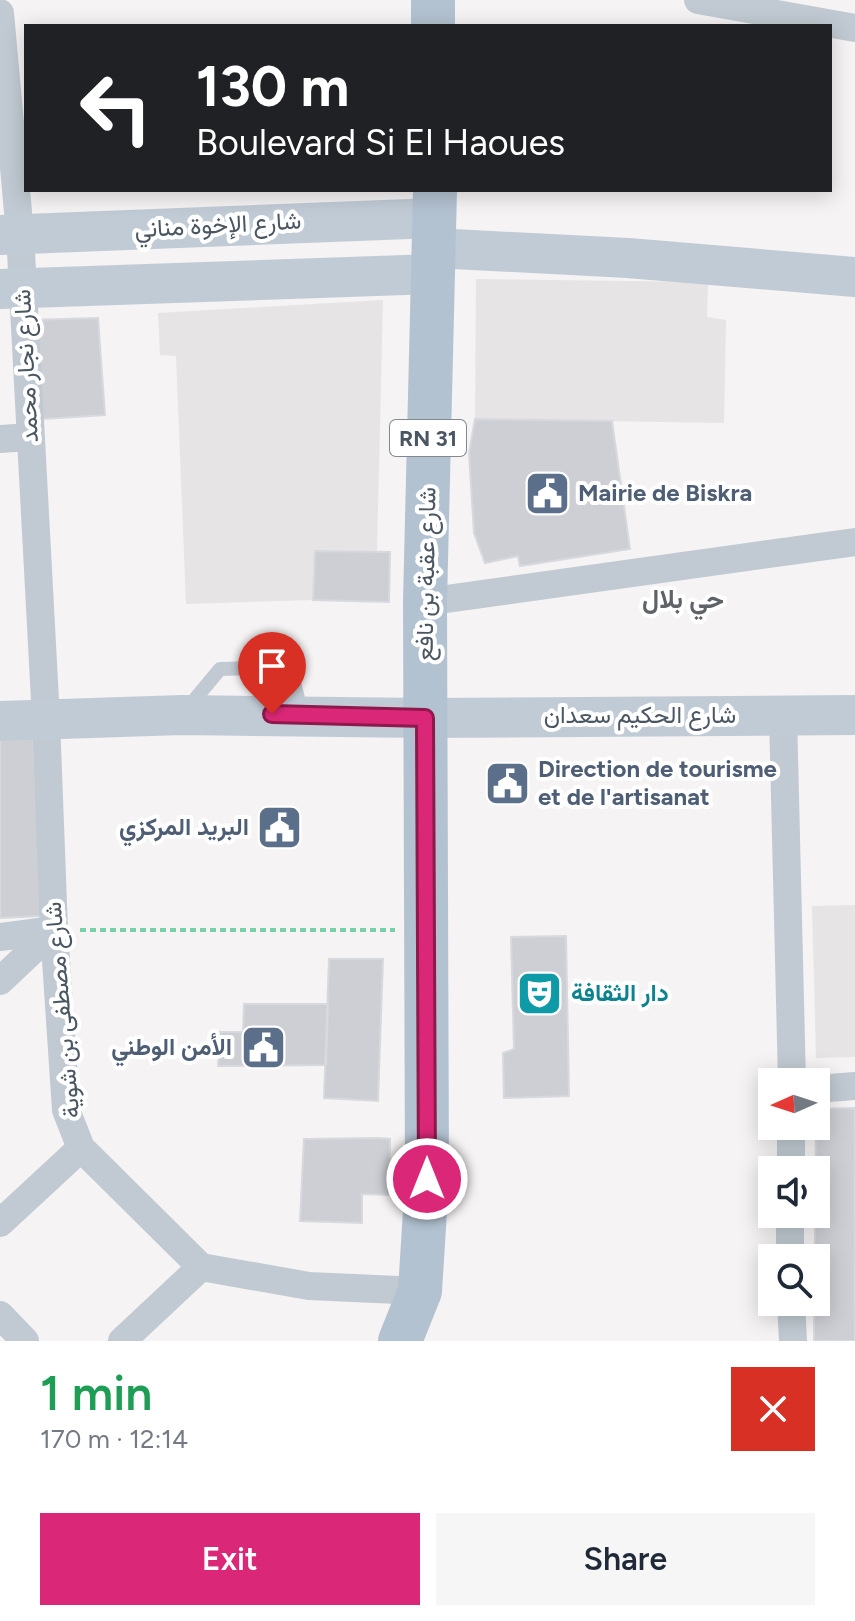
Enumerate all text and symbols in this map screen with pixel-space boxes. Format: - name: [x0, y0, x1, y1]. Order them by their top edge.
- text: 130 m: [196, 53, 349, 120]
- icon: left: [64, 56, 168, 160]
- text: Boulevard Si El Haoues: [196, 121, 565, 164]
- street label: شارع الإخوة مناني: [134, 206, 302, 248]
- street label: شارع نجار محمد: [7, 289, 46, 443]
- road number: RN 31: [390, 420, 466, 456]
- public building icon: Mairie de Biskra: [523, 469, 571, 517]
- place label: Mairie de Biskra: [578, 478, 752, 507]
- street label: شارع عقبة بن نافع: [409, 487, 445, 661]
- district label: حي بلال: [642, 583, 724, 621]
- pin: [238, 632, 306, 714]
- icon: arrive: [250, 644, 294, 688]
- street label: شارع الحكيم سعدان: [544, 700, 736, 731]
- place label: Direction de tourisme et de l'artisanat: [538, 754, 777, 811]
- public building icon: Direction de tourisme et de l'artisanat: [483, 759, 531, 807]
- public building icon: البريد المركزي: [256, 803, 304, 851]
- place label: البريد المركزي: [119, 812, 249, 847]
- street label: شارع مصطفى بن شوية: [38, 900, 87, 1119]
- theatre icon: دار الثقافة: [516, 969, 564, 1017]
- place label: دار الثقافة: [571, 978, 669, 1008]
- public building icon: الأمن الوطني: [239, 1023, 287, 1071]
- place label: الأمن الوطني: [111, 1032, 232, 1067]
- north arrow: [758, 1068, 830, 1140]
- map controls: [758, 1068, 830, 1316]
- position arrow: [385, 1137, 469, 1221]
- button: sound: [758, 1156, 830, 1228]
- button: search: [758, 1244, 830, 1316]
- text: 1 min: [40, 1364, 152, 1422]
- button: close: [731, 1367, 815, 1451]
- text: 170 m · 12:14: [40, 1423, 188, 1455]
- button: Exit: [40, 1513, 420, 1605]
- button: Share: [436, 1513, 815, 1605]

